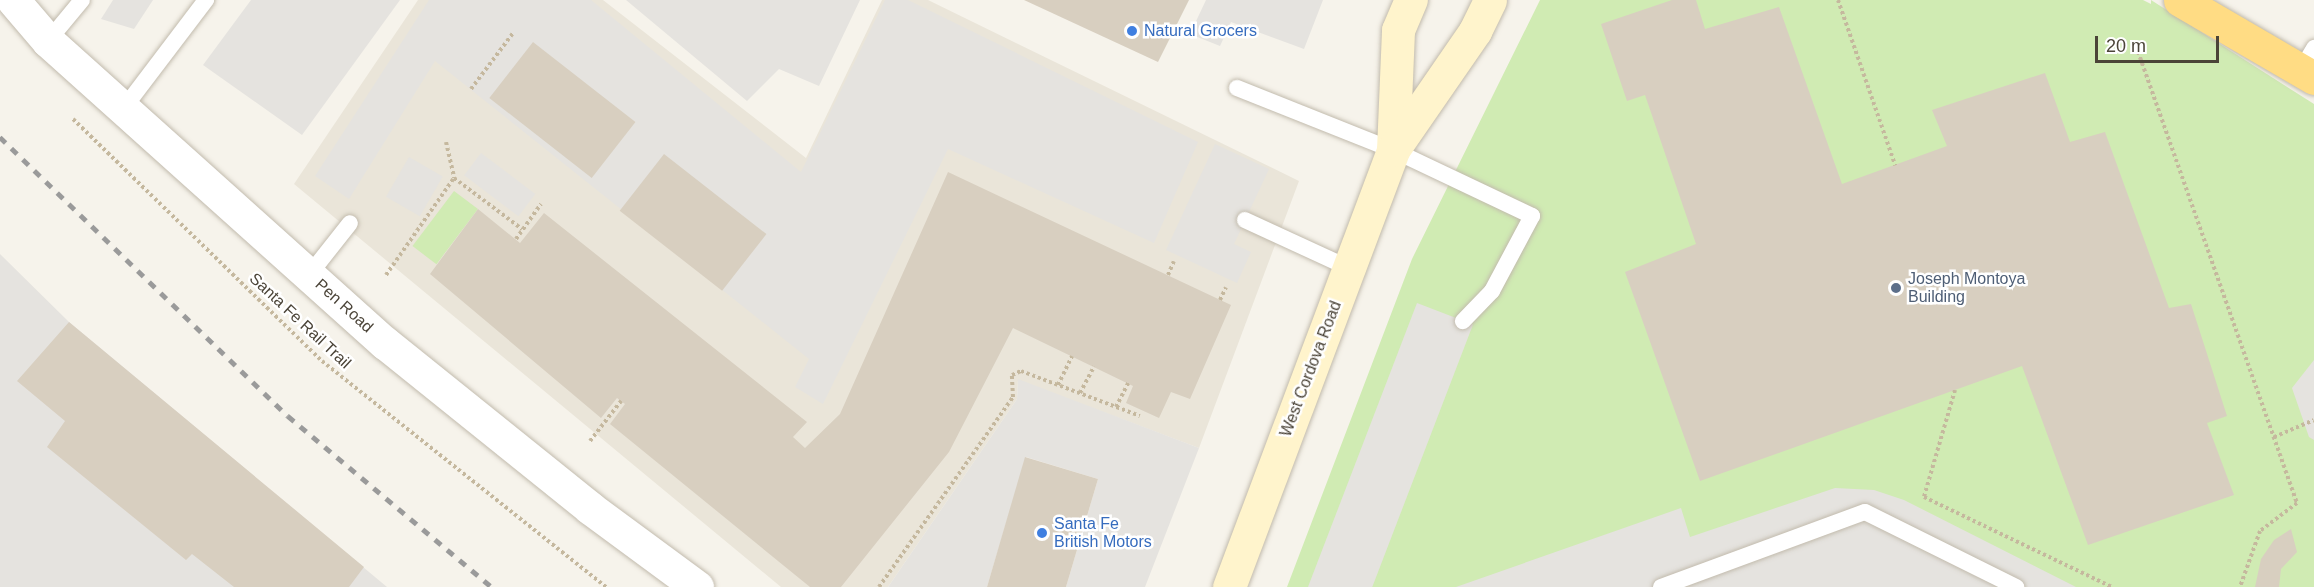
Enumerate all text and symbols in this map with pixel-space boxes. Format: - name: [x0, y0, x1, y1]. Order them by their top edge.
- place label: Natural Grocers: [1144, 21, 1257, 41]
- marker: Natural Grocers: [1125, 24, 1139, 38]
- scale bar: [2098, 24, 2222, 62]
- text: 20 m: [2106, 36, 2146, 56]
- street label: Santa Fe Rail Trail: [245, 269, 355, 373]
- place label: Joseph Montoya Building: [1908, 269, 2025, 307]
- street label: Pen Road: [311, 275, 377, 337]
- marker: Joseph Montoya Building: [1889, 281, 1903, 295]
- street label: West Cordova Road: [1276, 298, 1346, 440]
- place label: Santa Fe British Motors: [1054, 514, 1152, 552]
- marker: Santa Fe British Motors: [1035, 526, 1049, 540]

